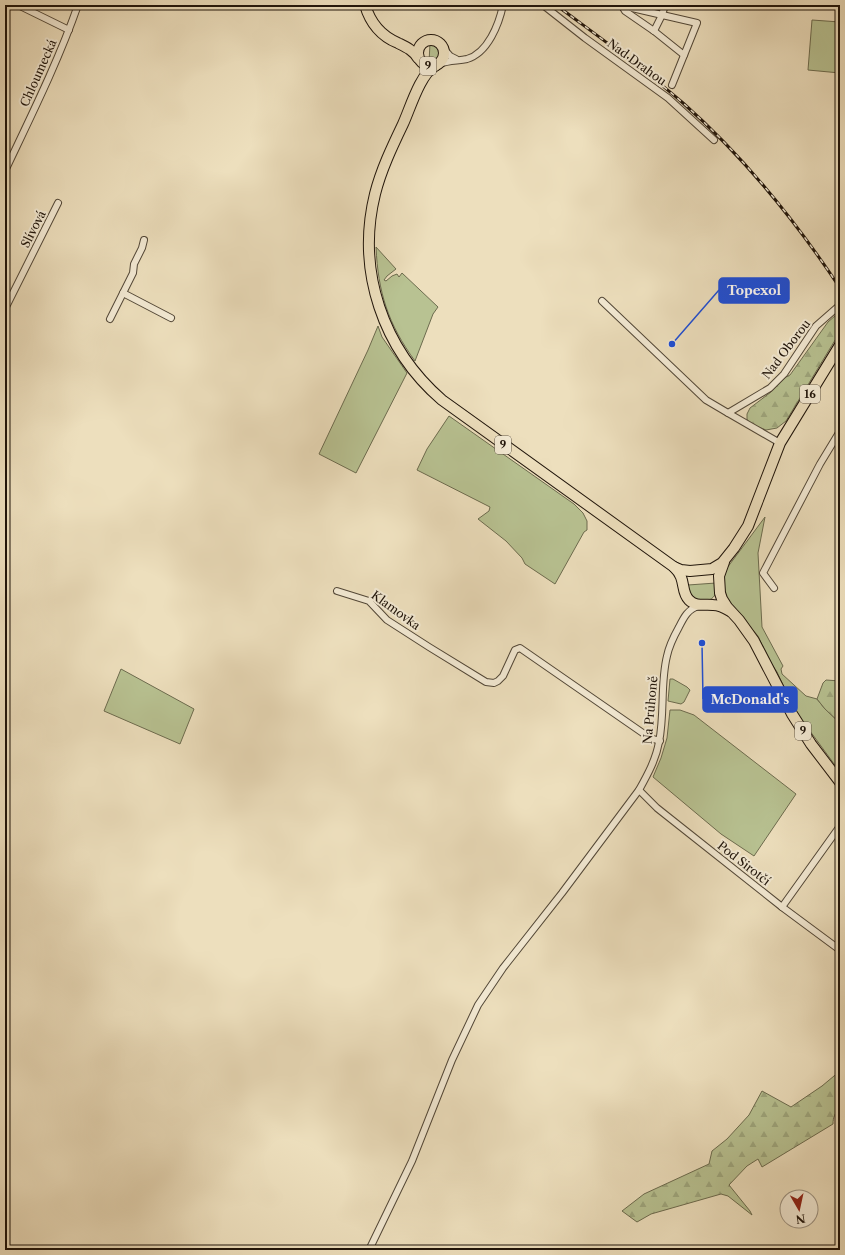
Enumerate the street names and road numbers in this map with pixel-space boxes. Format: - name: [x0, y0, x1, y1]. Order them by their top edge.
- street label: Nad Drahou: [604, 35, 670, 89]
- street label: Chloumecká: [16, 36, 60, 109]
- road number: 9: [420, 57, 436, 75]
- street label: Slívová: [17, 207, 49, 250]
- street label: Nad Oborou: [759, 316, 814, 382]
- road number: 16: [800, 385, 820, 403]
- road number: 9: [495, 436, 511, 454]
- street label: Klamovka: [369, 587, 424, 633]
- street label: Na Průhoně: [640, 675, 660, 745]
- road number: 9: [795, 722, 811, 740]
- street label: Pod Sirotčí: [715, 838, 774, 888]

